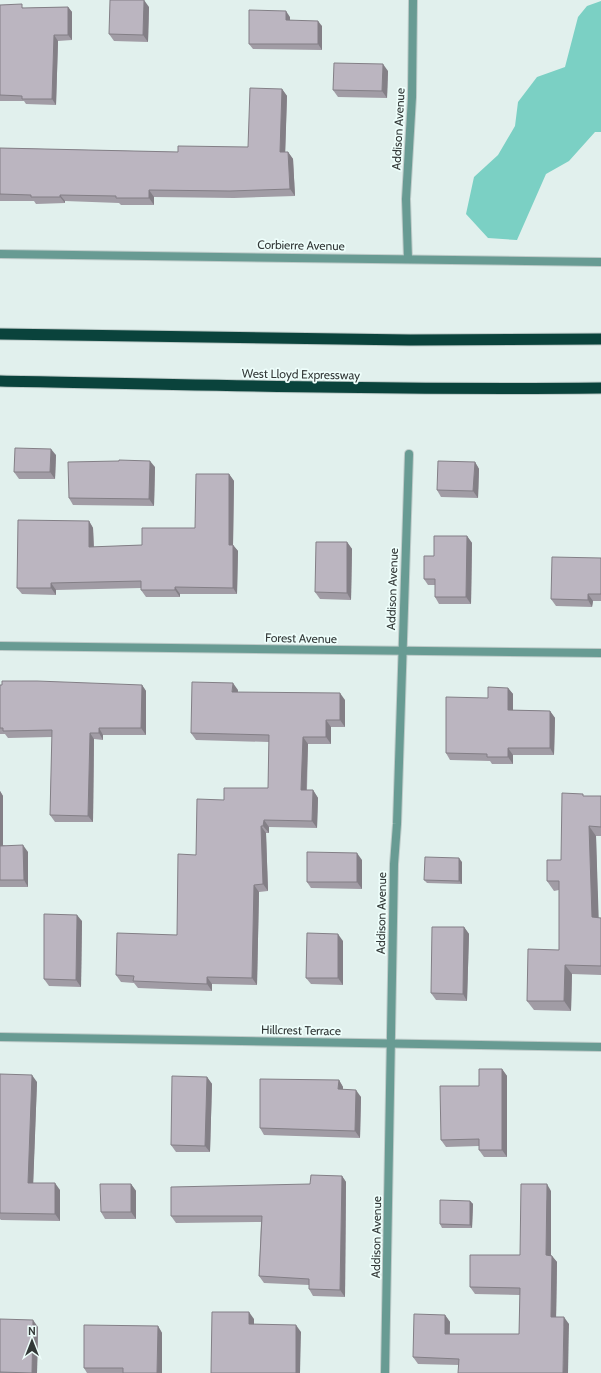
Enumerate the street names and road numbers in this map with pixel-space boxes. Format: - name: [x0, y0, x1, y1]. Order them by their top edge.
- street label: Addison Avenue: [388, 88, 408, 170]
- street label: Corbierre Avenue: [257, 237, 345, 253]
- street label: West Lloyd Expressway: [242, 365, 360, 383]
- street label: Addison Avenue: [383, 548, 401, 630]
- street label: Forest Avenue: [265, 630, 337, 646]
- street label: Addison Avenue: [373, 872, 389, 954]
- street label: Hillcrest Terrace: [261, 1022, 341, 1038]
- street label: Addison Avenue: [368, 1196, 384, 1278]

